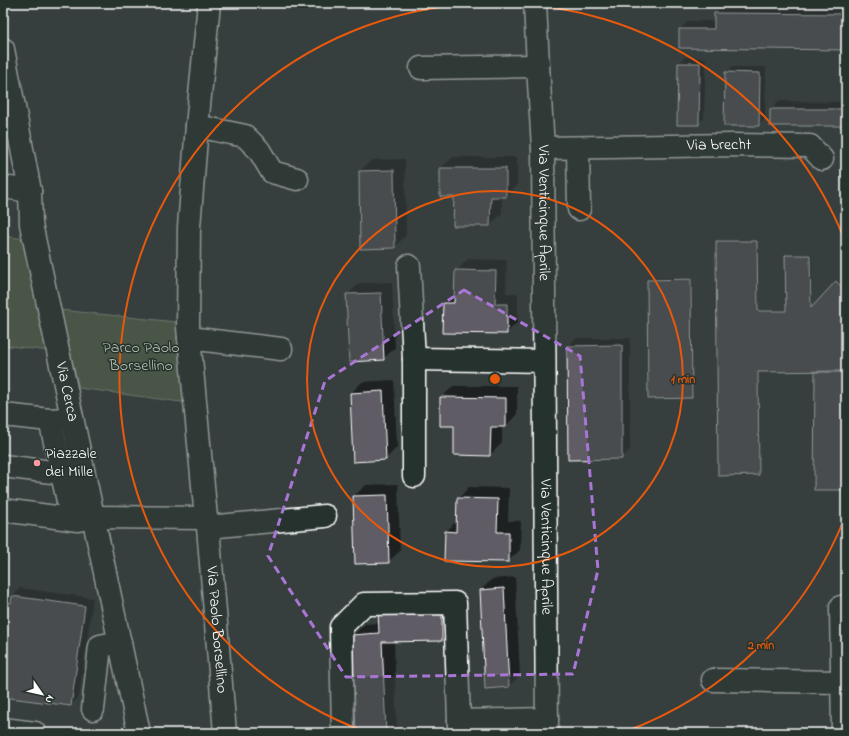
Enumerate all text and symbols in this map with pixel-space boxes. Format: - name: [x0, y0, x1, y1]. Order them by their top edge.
- street label: Via brecht: [686, 133, 752, 158]
- street label: Via Venticinque Aprile: [531, 144, 556, 282]
- park label: Parco Paolo Borsellino: [102, 336, 180, 378]
- street label: Via Cerca: [48, 359, 85, 424]
- text: 1 min: [671, 371, 695, 389]
- centre of rings: [488, 372, 502, 386]
- place label: Piazzale dei Mille: [45, 442, 98, 484]
- marker: Piazzale dei Mille: [32, 458, 42, 468]
- street label: Via Venticinque Aprile: [533, 478, 558, 616]
- street label: Via Paolo Borsellino: [199, 564, 234, 694]
- text: 2 min: [747, 637, 774, 655]
- north arrow: [22, 674, 62, 714]
- text: N: [41, 691, 58, 707]

